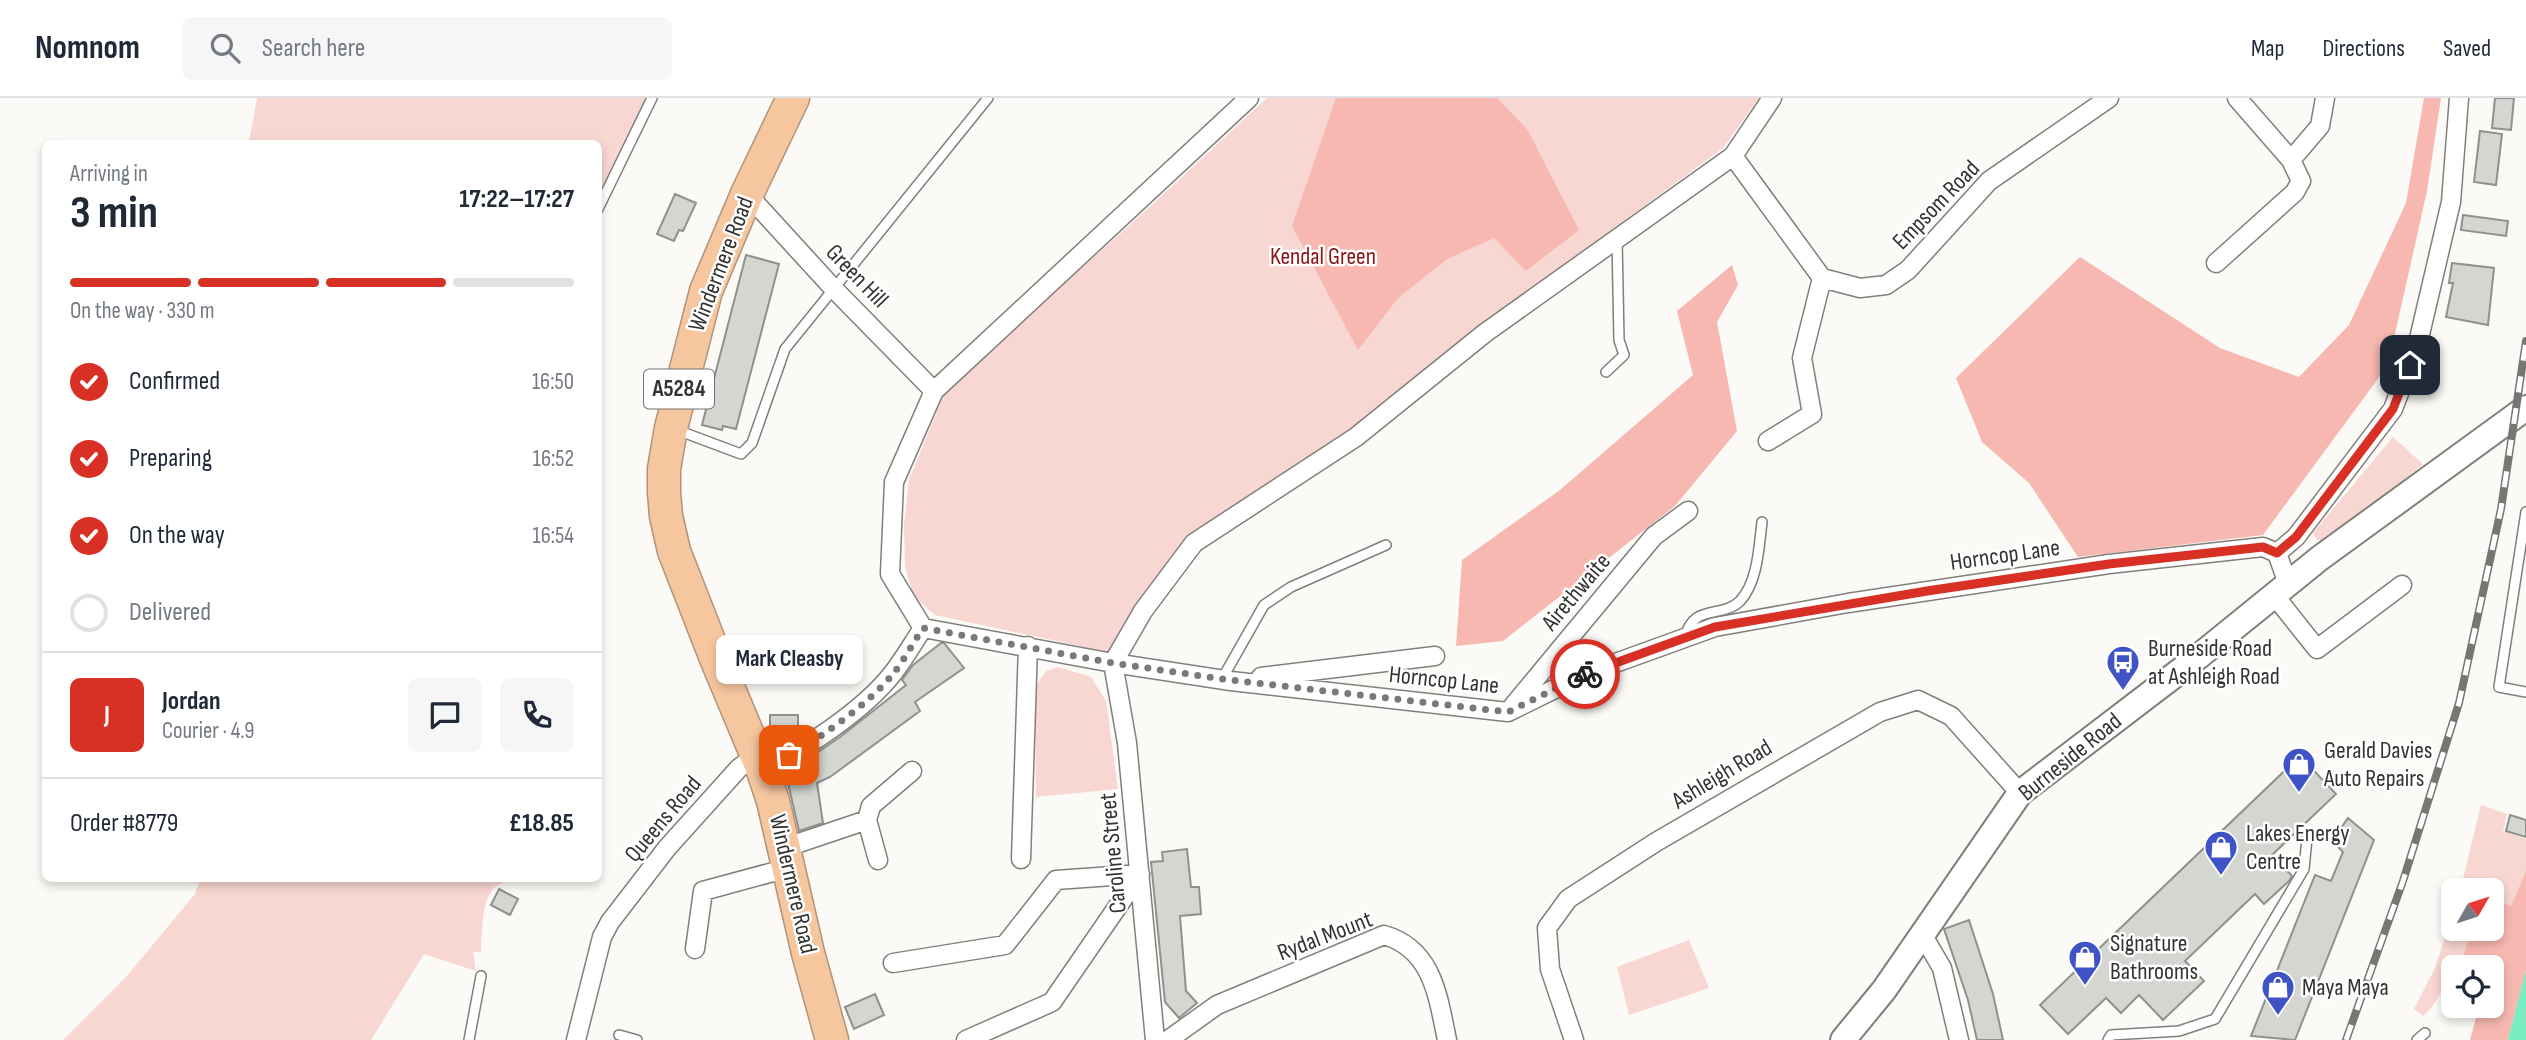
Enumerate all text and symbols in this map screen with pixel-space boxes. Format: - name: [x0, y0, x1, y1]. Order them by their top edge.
- search box: [182, 17, 672, 80]
- text: Nomnom: [35, 28, 140, 68]
- icon: search: [206, 29, 244, 67]
- text: Search here: [262, 33, 365, 64]
- text: Map: [2251, 34, 2284, 63]
- text: Directions: [2322, 34, 2405, 63]
- text: Saved: [2443, 34, 2491, 63]
- street label: Empsom Road: [1886, 154, 1986, 256]
- text: Arriving in: [70, 160, 148, 188]
- text: 17:22–17:27: [459, 184, 574, 215]
- text: 3 min: [70, 186, 158, 241]
- street label: Windermere Road: [682, 193, 760, 335]
- street label: Green Hill: [820, 238, 894, 314]
- park label: Kendal Green: [1270, 242, 1376, 271]
- text: On the way · 330 m: [70, 297, 215, 325]
- pin: [2380, 335, 2440, 395]
- icon: home: [2391, 346, 2429, 384]
- icon: check: [70, 363, 108, 401]
- text: Confirmed: [129, 366, 220, 397]
- text: 16:50: [532, 368, 574, 396]
- road number: A5284: [644, 370, 714, 408]
- icon: check: [70, 440, 108, 478]
- text: Preparing: [129, 443, 212, 474]
- text: 16:52: [533, 445, 574, 473]
- icon: check: [70, 517, 108, 555]
- text: On the way: [129, 520, 225, 551]
- text: 16:54: [533, 522, 574, 550]
- street label: Horncop Lane: [1948, 533, 2062, 577]
- street label: Airethwaite: [1535, 547, 1617, 637]
- text: Delivered: [129, 597, 211, 628]
- place label: Burneside Road at Ashleigh Road: [2148, 634, 2280, 691]
- callout: Mark Cleasby: [716, 636, 862, 685]
- courier: [1550, 639, 1620, 709]
- bus stop icon: Burneside Road at Ashleigh Road: [2104, 643, 2142, 692]
- text: Mark Cleasby: [735, 645, 844, 673]
- icon: bike: [1566, 655, 1604, 693]
- street label: Horncop Lane: [1387, 660, 1501, 700]
- button: chat: [408, 678, 482, 752]
- button: phone: [500, 678, 574, 752]
- text: Jordan: [162, 686, 220, 717]
- text: J: [104, 700, 110, 731]
- street label: Burneside Road: [2013, 707, 2127, 807]
- text: Courier · 4.9: [162, 717, 254, 745]
- pin: [759, 725, 819, 785]
- street label: Ashleigh Road: [1666, 733, 1777, 816]
- icon: bag: [770, 736, 808, 774]
- place label: Gerald Davies Auto Repairs: [2323, 736, 2432, 793]
- shop icon: Gerald Davies Auto Repairs: [2280, 745, 2318, 794]
- street label: Queens Road: [619, 770, 707, 868]
- street label: Caroline Street: [1093, 792, 1133, 914]
- text: Order #8779: [70, 808, 178, 839]
- text: £18.85: [509, 808, 574, 839]
- street label: Windermere Road: [763, 812, 823, 956]
- place label: Lakes Energy Centre: [2246, 819, 2350, 876]
- shop icon: Lakes Energy Centre: [2202, 828, 2240, 877]
- north arrow: [2441, 878, 2504, 942]
- map controls: [2441, 878, 2504, 1018]
- street label: Rydal Mount: [1273, 905, 1377, 967]
- place label: Signature Bathrooms: [2110, 929, 2198, 986]
- shop icon: Signature Bathrooms: [2066, 938, 2104, 987]
- button: locate: [2441, 955, 2504, 1018]
- shop icon: Maya Maya: [2259, 968, 2297, 1017]
- place label: Maya Maya: [2302, 973, 2389, 1002]

